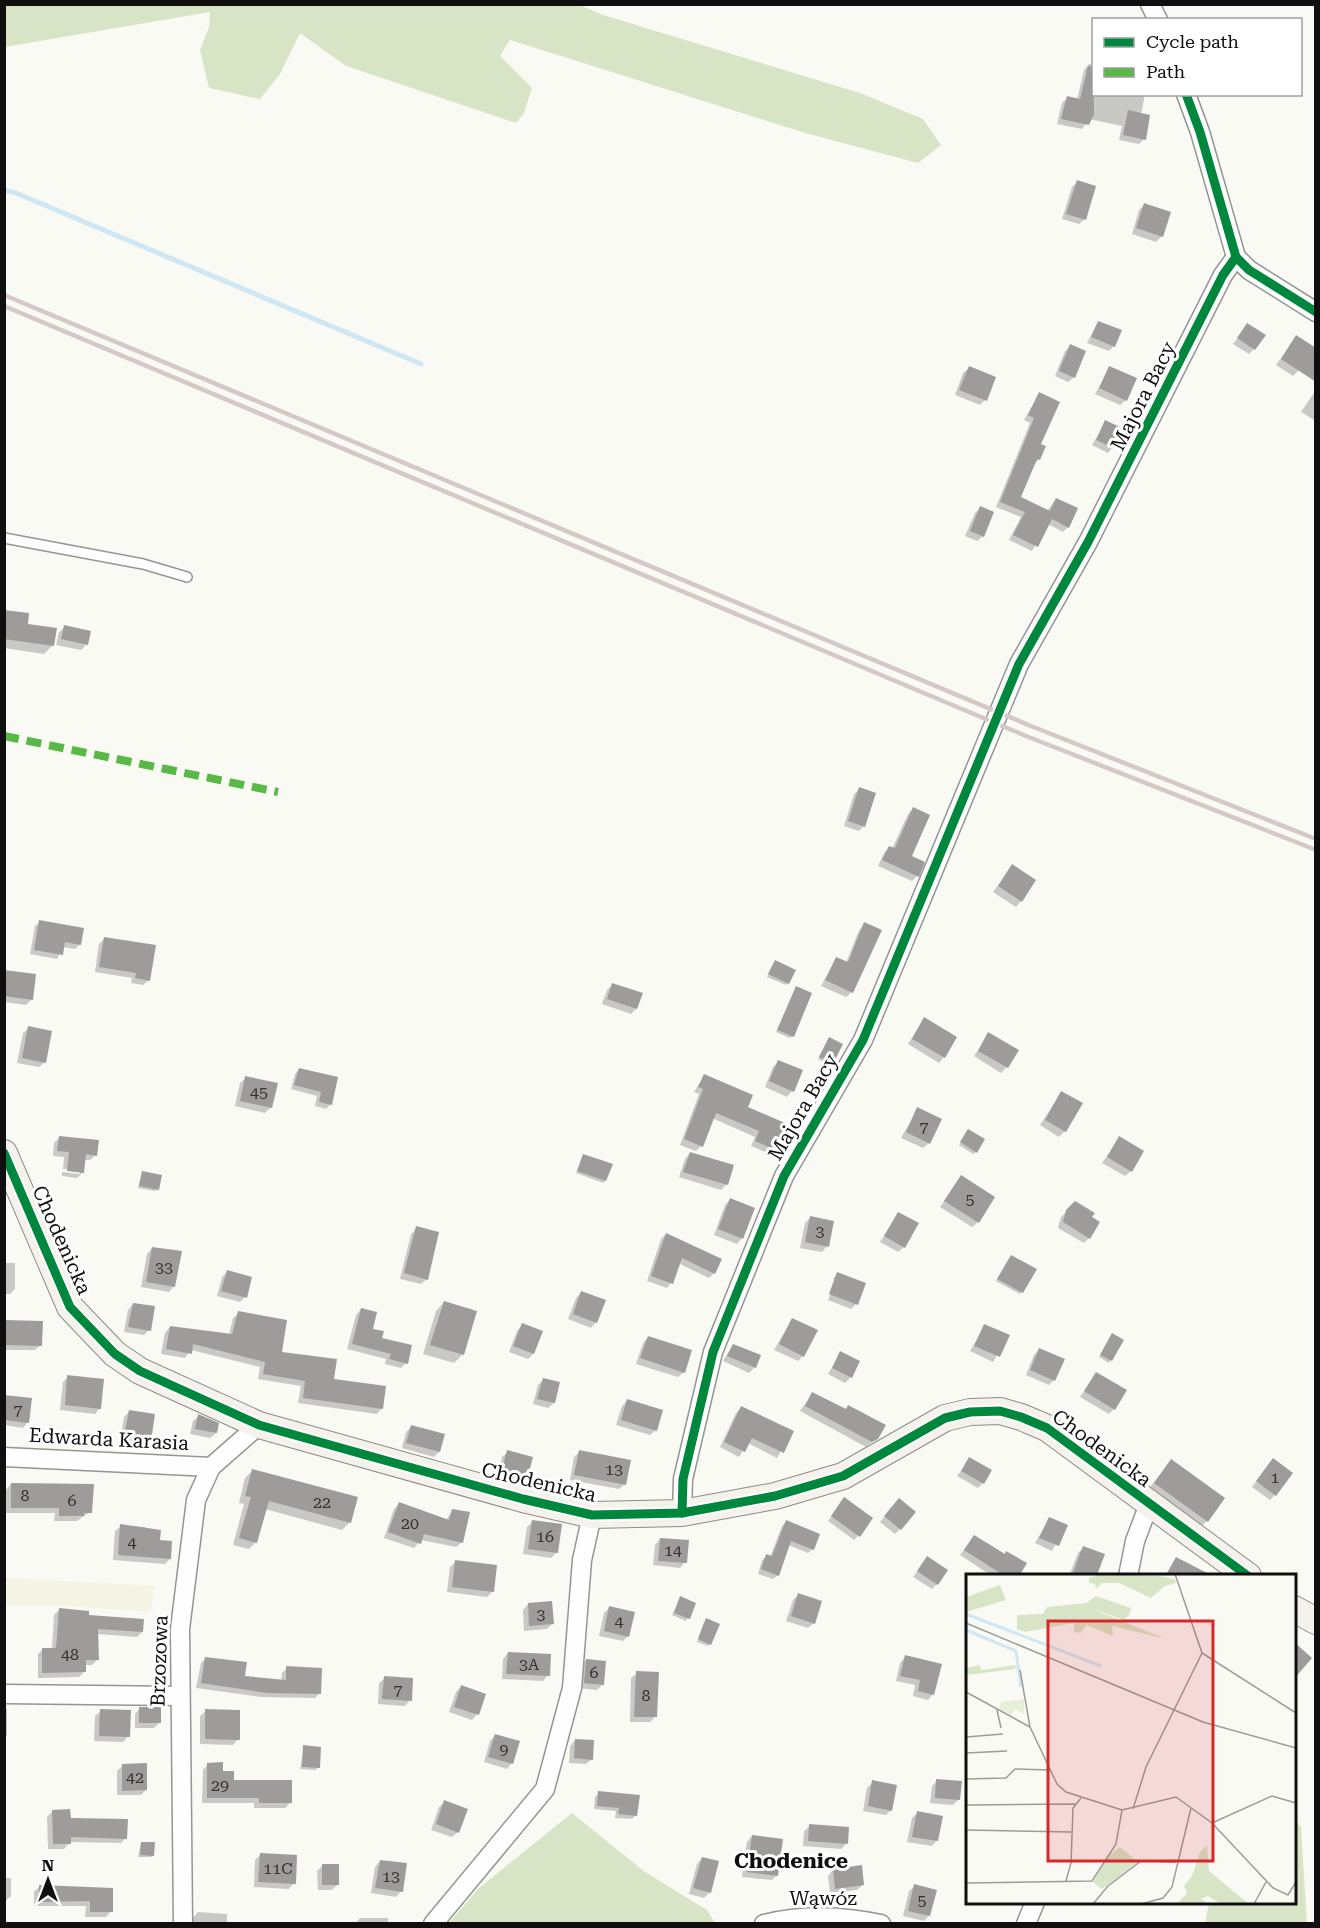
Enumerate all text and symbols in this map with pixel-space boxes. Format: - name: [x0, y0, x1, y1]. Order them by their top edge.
- legend: [1092, 18, 1302, 96]
- text: Cycle path: [1146, 31, 1239, 52]
- text: Path: [1146, 61, 1185, 82]
- street label: Majora Bacy: [1105, 337, 1181, 454]
- street label: Majora Bacy: [763, 1049, 843, 1164]
- house number: 45: [250, 1083, 268, 1102]
- house number: 7: [920, 1117, 929, 1136]
- street label: Chodenicka: [27, 1182, 97, 1298]
- house number: 5: [966, 1190, 975, 1209]
- house number: 3: [816, 1222, 825, 1241]
- house number: 33: [155, 1258, 173, 1277]
- house number: 7: [14, 1400, 23, 1419]
- street label: Chodenicka: [1048, 1404, 1156, 1492]
- street label: Edwarda Karasia: [28, 1423, 190, 1455]
- street label: Chodenicka: [479, 1457, 599, 1507]
- house number: 13: [605, 1460, 623, 1479]
- house number: 1: [1271, 1468, 1280, 1487]
- house number: 8: [21, 1486, 30, 1505]
- house number: 6: [68, 1491, 77, 1510]
- house number: 22: [313, 1493, 331, 1512]
- house number: 20: [401, 1514, 419, 1533]
- house number: 16: [536, 1527, 554, 1546]
- house number: 4: [128, 1533, 137, 1552]
- house number: 14: [664, 1541, 682, 1560]
- inset map: [966, 1574, 1296, 1904]
- house number: 3: [537, 1605, 546, 1624]
- house number: 4: [615, 1612, 624, 1631]
- street label: Brzozowa: [145, 1615, 173, 1707]
- house number: 48: [61, 1645, 79, 1664]
- house number: 3A: [519, 1655, 540, 1674]
- house number: 6: [590, 1663, 599, 1682]
- house number: 7: [394, 1680, 403, 1699]
- house number: 8: [642, 1686, 651, 1705]
- house number: 9: [500, 1740, 509, 1759]
- house number: 42: [126, 1768, 144, 1787]
- house number: 29: [211, 1776, 229, 1795]
- district label: Chodenice: [734, 1849, 848, 1873]
- north arrow: [18, 1850, 78, 1910]
- text: N: [42, 1856, 54, 1875]
- house number: 11C: [263, 1859, 293, 1878]
- house number: 13: [382, 1867, 400, 1886]
- street label: Wąwóz: [789, 1886, 857, 1910]
- house number: 5: [918, 1891, 927, 1910]

